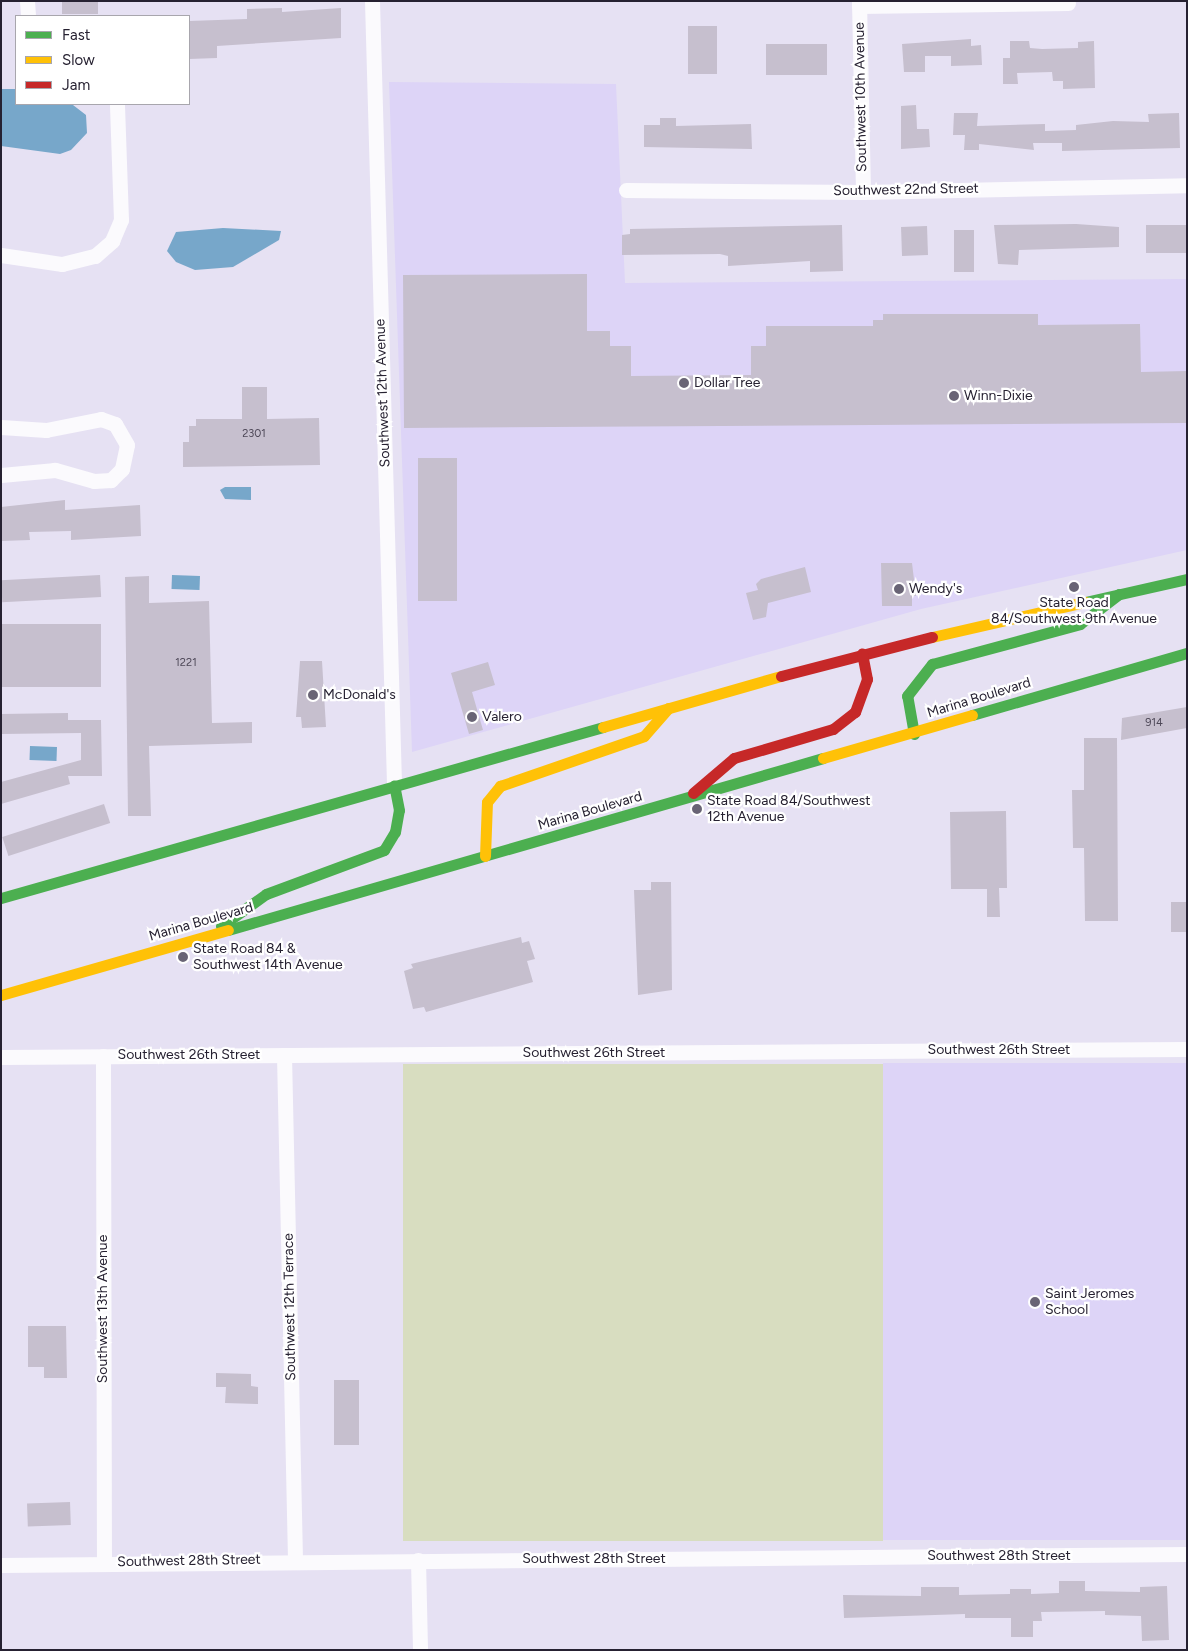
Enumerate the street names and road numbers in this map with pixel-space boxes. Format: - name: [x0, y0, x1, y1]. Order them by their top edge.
- street label: Southwest 10th Avenue: [851, 22, 871, 172]
- street label: Southwest 22nd Street: [833, 180, 979, 200]
- street label: Southwest 12th Avenue: [372, 318, 394, 468]
- street label: Marina Boulevard: [925, 674, 1033, 722]
- street label: Marina Boulevard: [536, 788, 644, 834]
- street label: Marina Boulevard: [147, 899, 255, 945]
- street label: Southwest 26th Street: [928, 1042, 1070, 1058]
- street label: Southwest 26th Street: [523, 1045, 665, 1061]
- street label: Southwest 26th Street: [118, 1047, 260, 1063]
- street label: Southwest 12th Terrace: [280, 1233, 300, 1381]
- street label: Southwest 13th Avenue: [95, 1235, 111, 1383]
- street label: Southwest 28th Street: [927, 1548, 1071, 1564]
- street label: Southwest 28th Street: [117, 1551, 261, 1571]
- street label: Southwest 28th Street: [522, 1551, 666, 1567]

